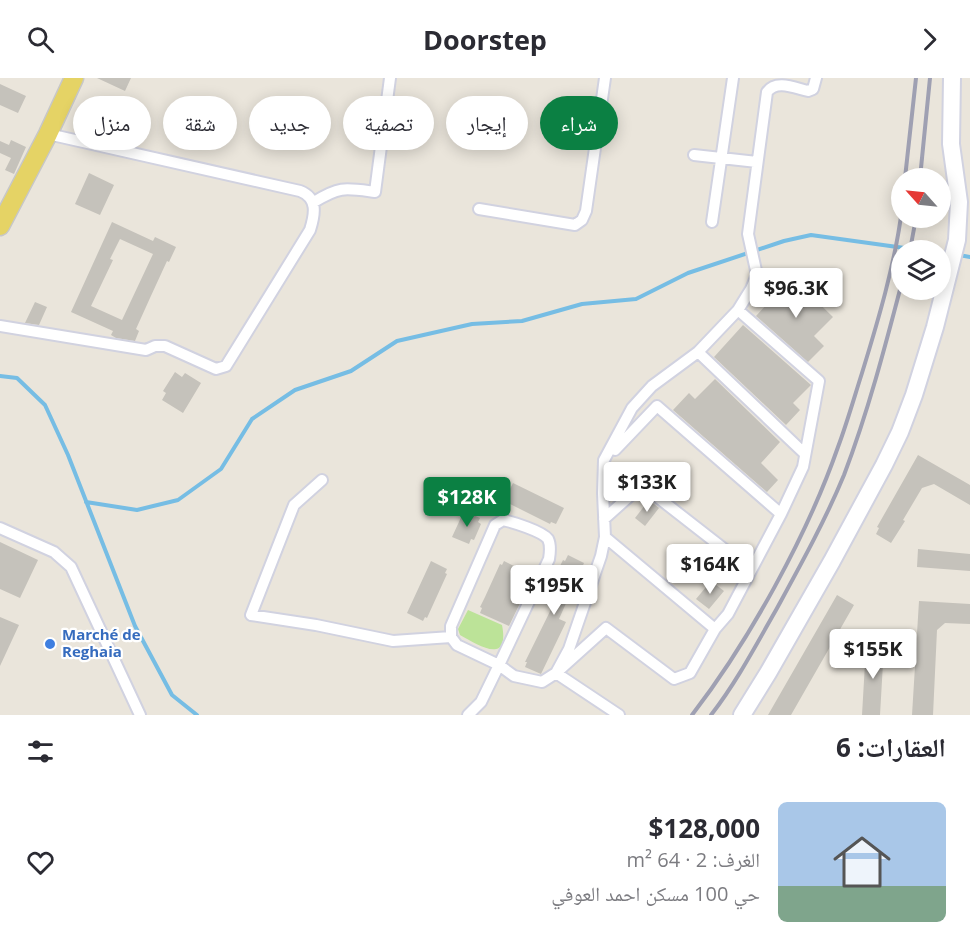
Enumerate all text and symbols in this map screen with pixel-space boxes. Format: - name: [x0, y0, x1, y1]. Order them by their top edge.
- text: Doorstep: [423, 21, 547, 58]
- icon: search: [24, 23, 57, 56]
- icon: forward: [913, 23, 946, 56]
- chip: منزل: [73, 96, 151, 150]
- chip: شقة: [163, 96, 237, 150]
- chip: جديد: [249, 96, 331, 150]
- chip: تصفية: [343, 96, 434, 150]
- chip: إيجار: [446, 96, 528, 150]
- chip: شراء: [540, 96, 618, 150]
- north arrow: [891, 168, 951, 228]
- map controls: [891, 168, 951, 300]
- button: layers: [891, 240, 951, 300]
- pin: $96.3K: [747, 268, 845, 319]
- text: $96.3K: [764, 274, 828, 301]
- pin: $133K: [605, 462, 689, 513]
- text: $133K: [617, 468, 677, 495]
- pin: $128K: [425, 477, 509, 528]
- text: $128K: [437, 483, 497, 510]
- pin: $164K: [668, 544, 752, 595]
- text: $164K: [680, 550, 740, 577]
- pin: $195K: [512, 565, 596, 616]
- text: $195K: [524, 571, 584, 598]
- place label: Marché de Reghaia: [62, 624, 141, 661]
- pin: $155K: [831, 629, 915, 680]
- text: $155K: [843, 635, 903, 662]
- marker: Marché de Reghaia: [43, 637, 57, 651]
- text: العقارات: 6: [836, 729, 946, 765]
- icon: filters: [24, 735, 57, 768]
- text: $128,000: [649, 810, 760, 846]
- icon: home: [826, 826, 898, 898]
- icon: heart: [24, 846, 57, 879]
- text: الغرف: 2 · 64 m²: [627, 846, 760, 873]
- text: حي 100 مسكن احمد العوفي: [551, 880, 760, 907]

